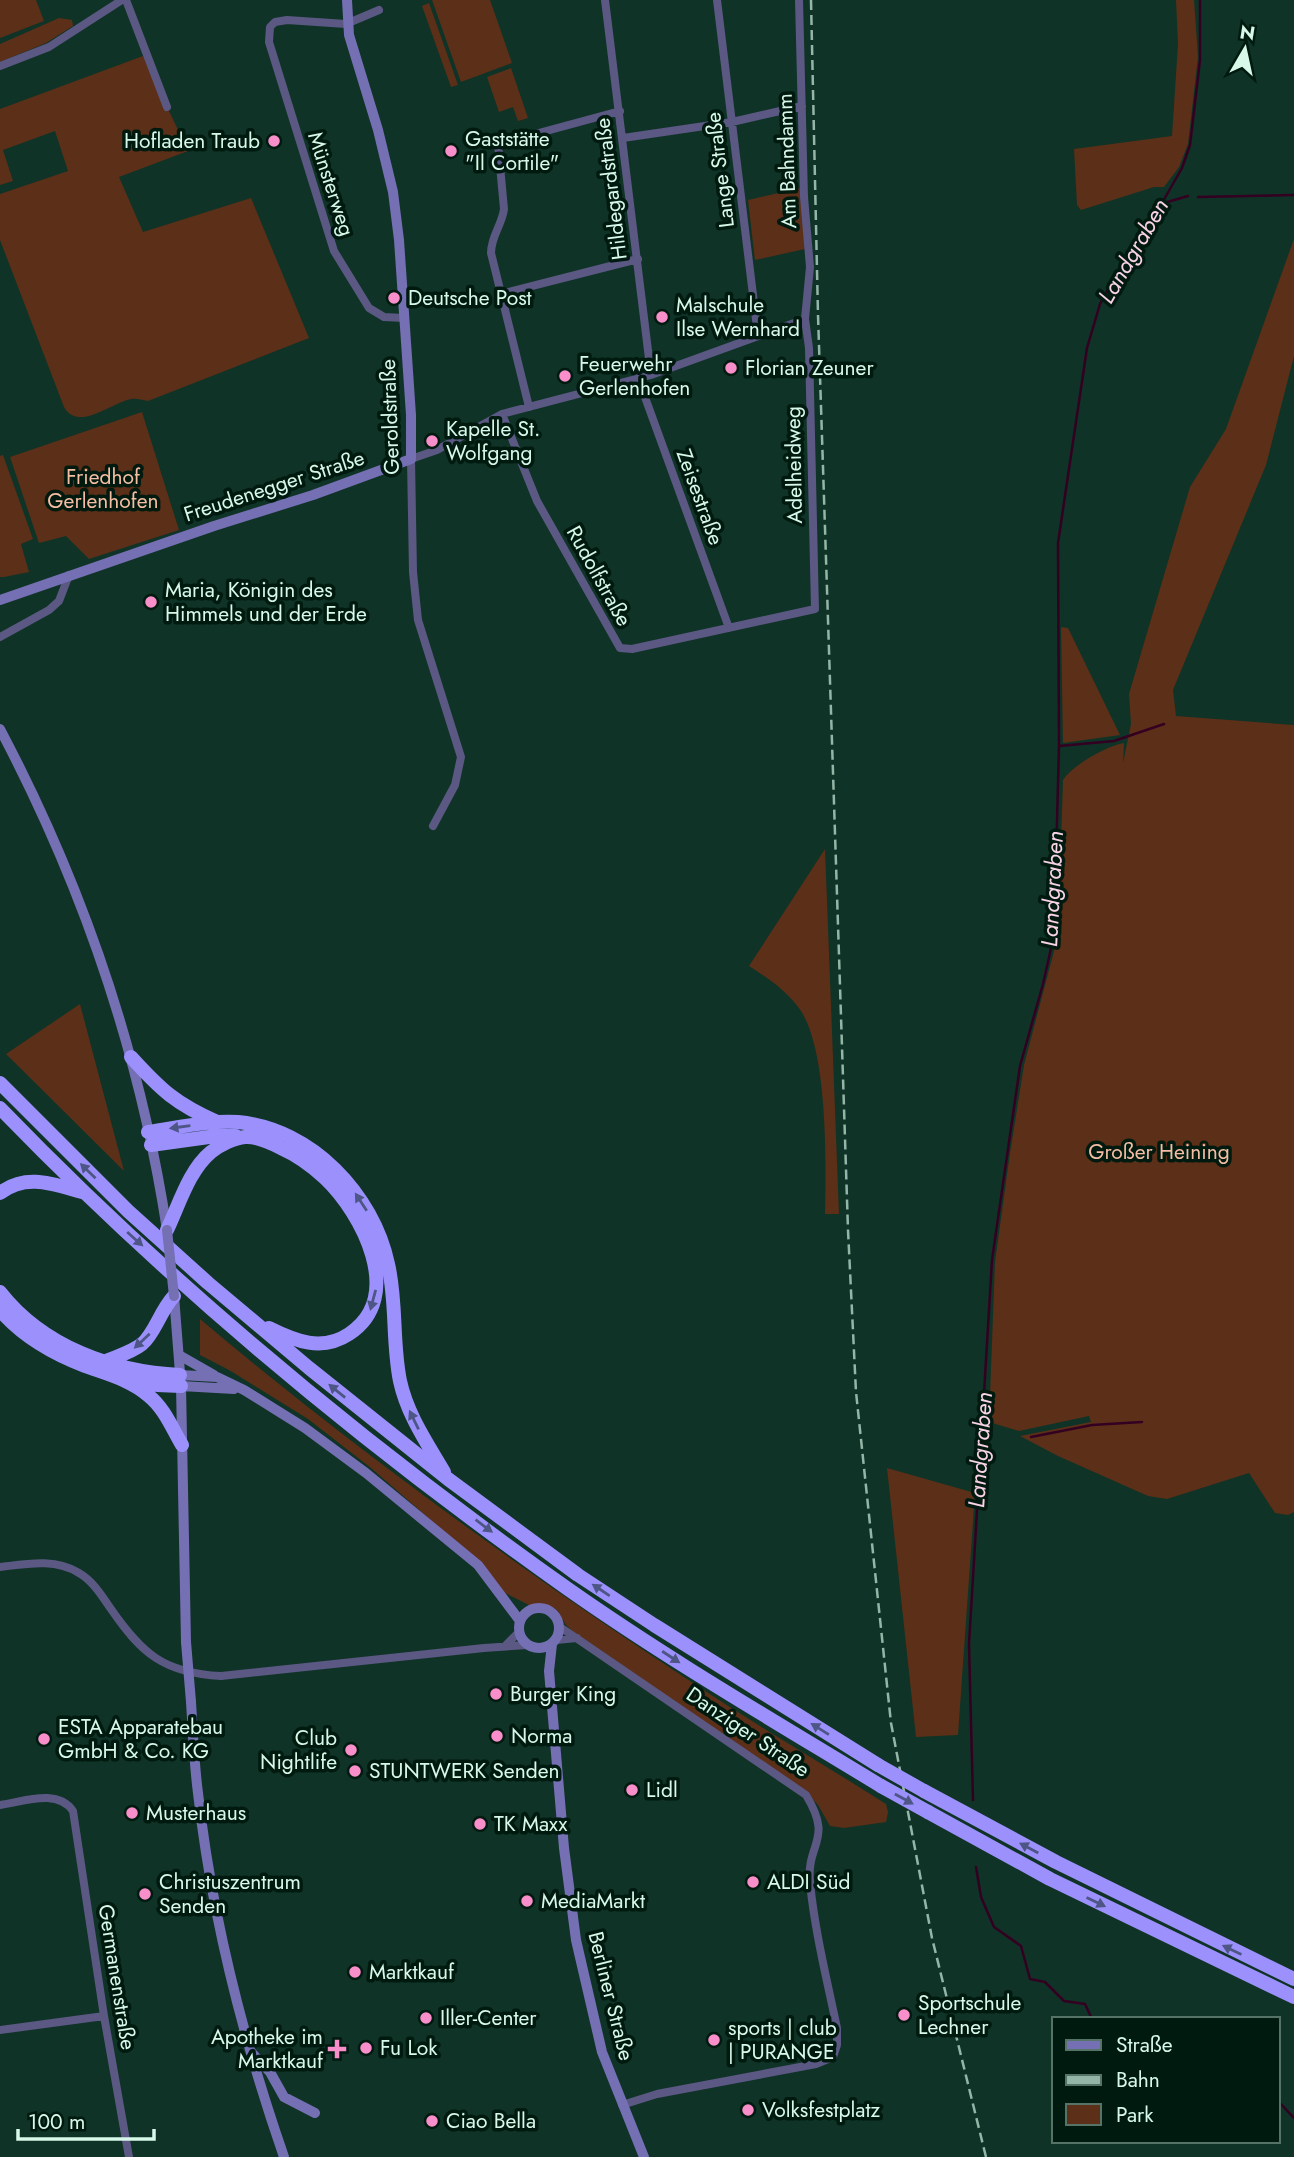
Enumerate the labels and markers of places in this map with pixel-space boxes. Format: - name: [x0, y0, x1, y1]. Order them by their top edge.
- place label: Gaststätte "Il Cortile": [465, 124, 559, 178]
- place label: Hofladen Traub: [124, 126, 260, 156]
- marker: Hofladen Traub: [266, 133, 282, 149]
- marker: Gaststätte "Il Cortile": [443, 143, 459, 159]
- place label: Deutsche Post: [408, 283, 532, 313]
- marker: Deutsche Post: [386, 290, 402, 306]
- place label: Malschule Ilse Wernhard: [676, 290, 800, 344]
- marker: Malschule Ilse Wernhard: [654, 309, 670, 325]
- place label: Feuerwehr Gerlenhofen: [579, 349, 690, 403]
- place label: Florian Zeuner: [745, 353, 874, 383]
- marker: Florian Zeuner: [723, 360, 739, 376]
- marker: Feuerwehr Gerlenhofen: [557, 368, 573, 384]
- place label: Kapelle St. Wolfgang: [446, 414, 540, 468]
- marker: Kapelle St. Wolfgang: [424, 433, 440, 449]
- place label: Maria, Königin des Himmels und der Erde: [165, 575, 367, 629]
- marker: Maria, Königin des Himmels und der Erde: [143, 594, 159, 610]
- place label: Burger King: [510, 1679, 616, 1709]
- marker: Burger King: [488, 1686, 504, 1702]
- place label: ESTA Apparatebau GmbH & Co. KG: [58, 1712, 223, 1766]
- place label: Norma: [511, 1721, 572, 1751]
- place label: Club Nightlife: [260, 1723, 337, 1777]
- marker: Norma: [489, 1728, 505, 1744]
- marker: ESTA Apparatebau GmbH & Co. KG: [36, 1731, 52, 1747]
- marker: Club Nightlife: [343, 1742, 359, 1758]
- place label: STUNTWERK Senden: [369, 1756, 560, 1786]
- marker: STUNTWERK Senden: [347, 1763, 363, 1779]
- place label: Lidl: [646, 1775, 678, 1805]
- marker: Lidl: [624, 1782, 640, 1798]
- place label: Musterhaus: [146, 1798, 246, 1828]
- marker: Musterhaus: [124, 1805, 140, 1821]
- place label: TK Maxx: [494, 1809, 567, 1839]
- marker: TK Maxx: [472, 1816, 488, 1832]
- place label: Christuszentrum Senden: [159, 1867, 301, 1921]
- place label: ALDI Süd: [767, 1867, 851, 1897]
- marker: ALDI Süd: [745, 1874, 761, 1890]
- marker: Christuszentrum Senden: [137, 1886, 153, 1902]
- place label: MediaMarkt: [541, 1886, 645, 1916]
- marker: MediaMarkt: [519, 1893, 535, 1909]
- place label: Marktkauf: [369, 1957, 455, 1987]
- marker: Marktkauf: [347, 1964, 363, 1980]
- place label: Sportschule Lechner: [918, 1988, 1022, 2042]
- place label: Iller-Center: [440, 2003, 537, 2033]
- marker: Sportschule Lechner: [896, 2007, 912, 2023]
- marker: Iller-Center: [418, 2010, 434, 2026]
- place label: sports | club | PURANGE: [728, 2013, 837, 2067]
- place label: Apotheke im Marktkauf: [211, 2022, 324, 2076]
- marker: sports | club | PURANGE: [706, 2032, 722, 2048]
- place label: Fu Lok: [380, 2033, 438, 2063]
- marker: Fu Lok: [358, 2040, 374, 2056]
- marker: Apotheke im Marktkauf: [329, 2041, 345, 2057]
- place label: Volksfestplatz: [762, 2095, 880, 2125]
- marker: Volksfestplatz: [740, 2102, 756, 2118]
- place label: Ciao Bella: [446, 2106, 536, 2136]
- marker: Ciao Bella: [424, 2113, 440, 2129]

